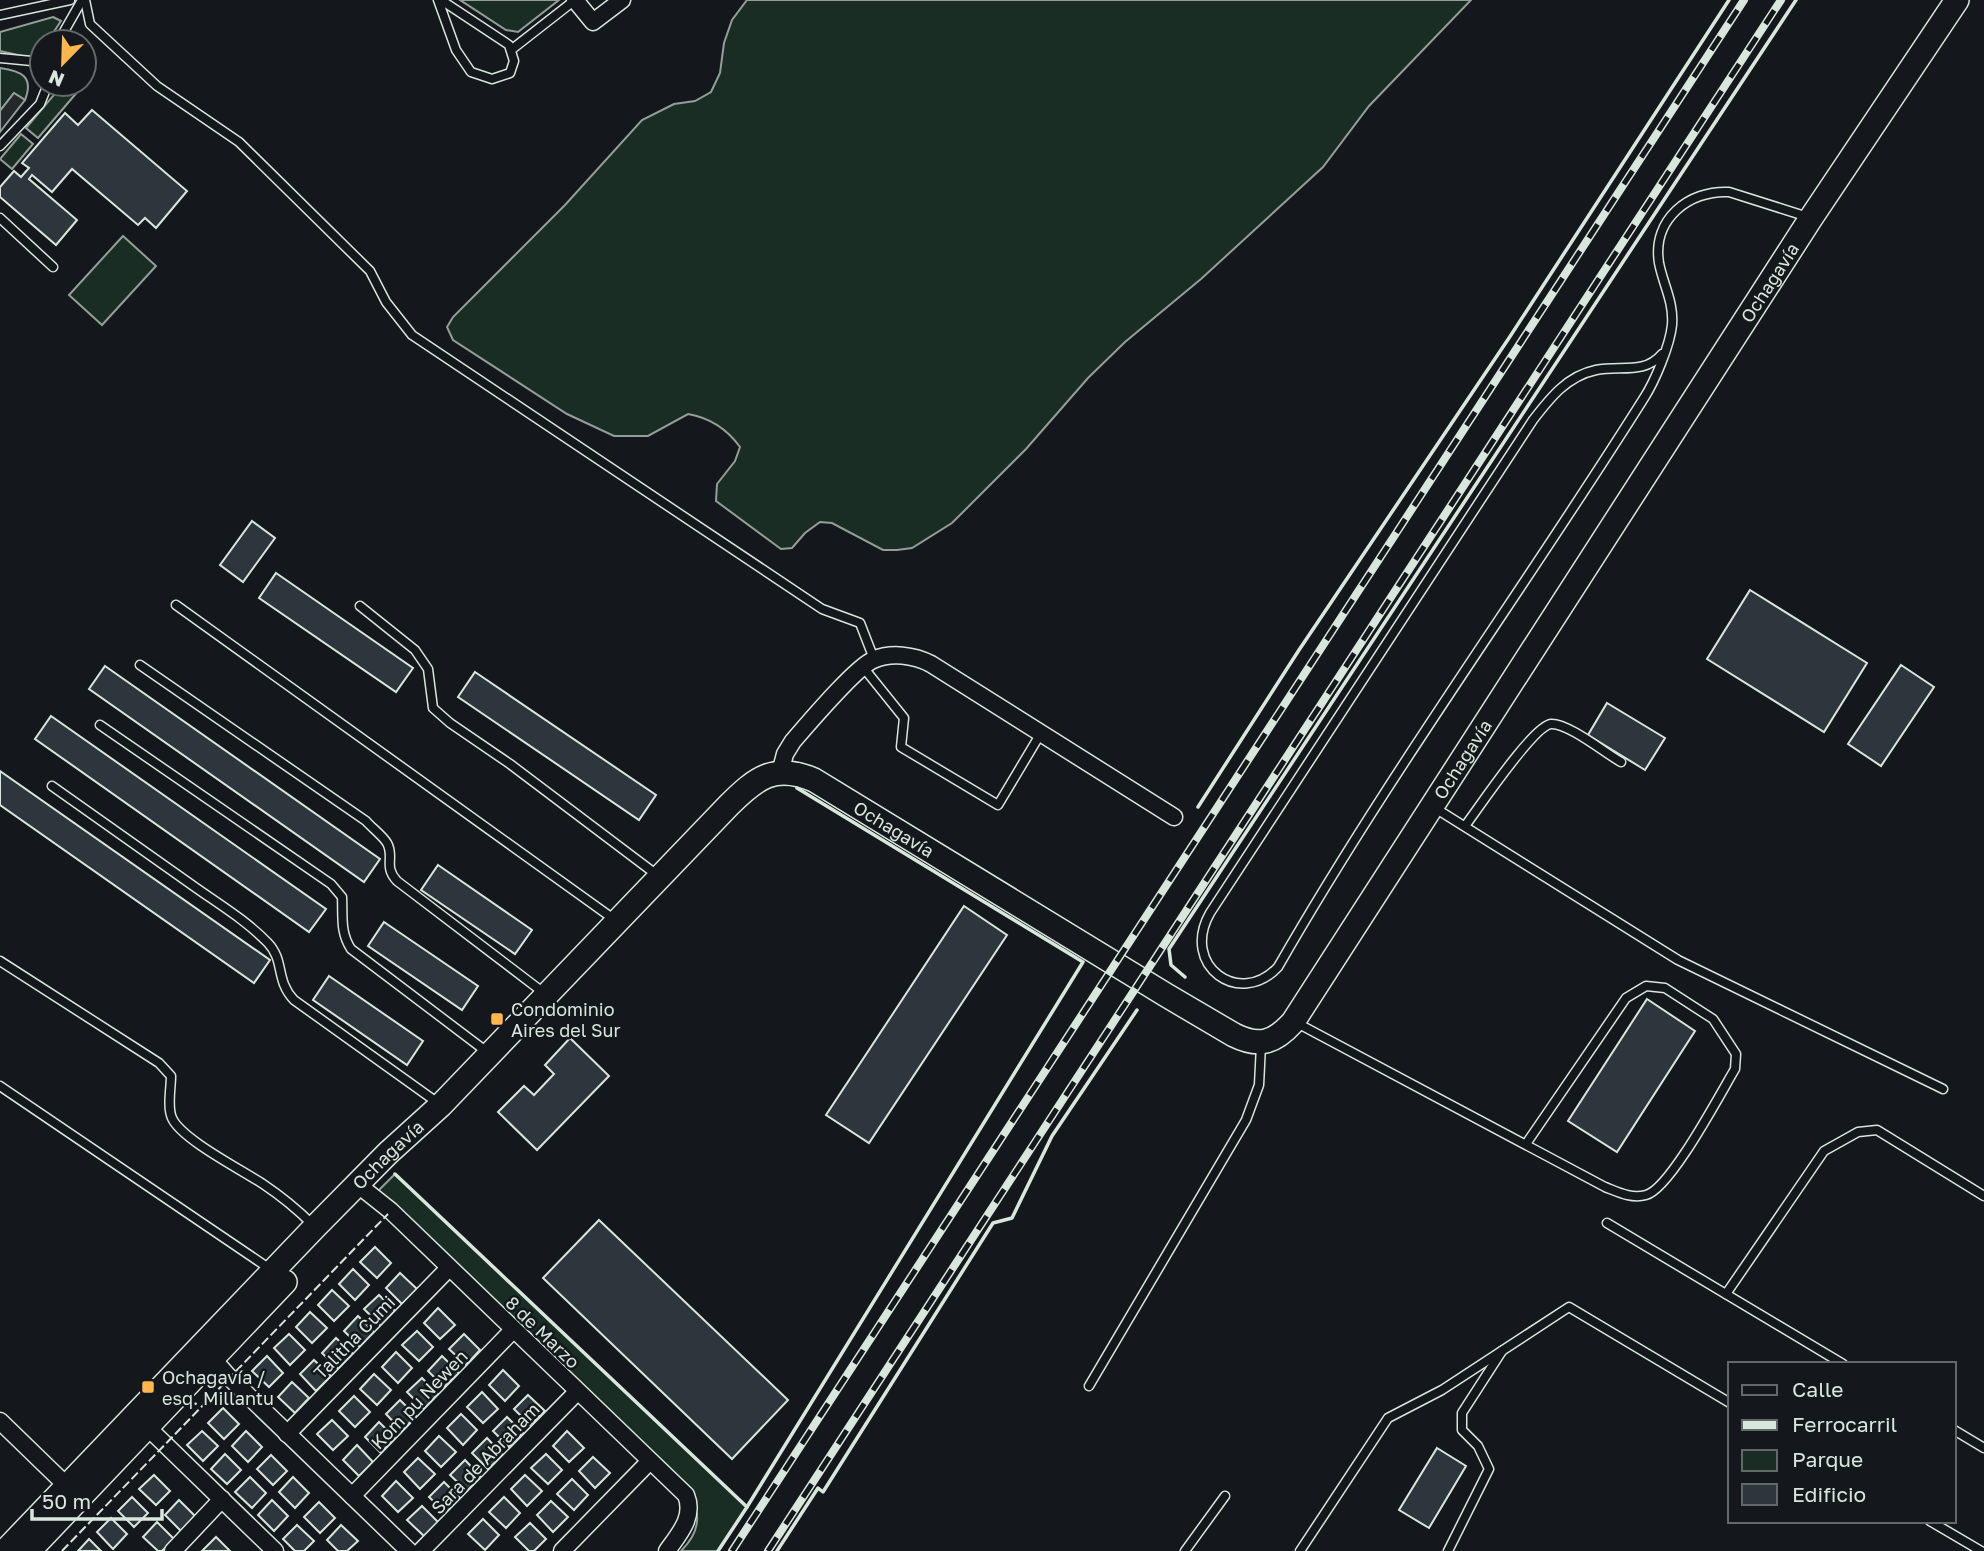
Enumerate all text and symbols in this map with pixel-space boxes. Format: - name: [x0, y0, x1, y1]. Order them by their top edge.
- north arrow: [28, 28, 98, 98]
- text: N: [45, 66, 67, 93]
- street label: Ochagavía: [1736, 239, 1803, 326]
- street label: Ochagavía: [1429, 715, 1496, 803]
- street label: Ochagavía: [850, 796, 938, 862]
- place label: Condominio Aires del Sur: [511, 998, 620, 1041]
- marker: Condominio Aires del Sur: [489, 1011, 505, 1027]
- street label: Ochagavía: [347, 1115, 428, 1194]
- street label: Talitha Cumi: [309, 1291, 399, 1383]
- street label: 8 de Marzo: [501, 1291, 585, 1373]
- street label: Kom pu Newen: [366, 1345, 472, 1453]
- legend: [1728, 1362, 1956, 1523]
- place label: Ochagavía / esq. Millantu: [162, 1366, 274, 1409]
- text: Calle: [1792, 1376, 1844, 1402]
- marker: Ochagavía / esq. Millantu: [140, 1379, 156, 1395]
- street label: Sara de Abraham: [426, 1398, 544, 1518]
- text: Ferrocarril: [1792, 1411, 1897, 1437]
- text: Parque: [1792, 1446, 1863, 1472]
- scale bar: [32, 1478, 161, 1522]
- text: Edificio: [1792, 1481, 1866, 1507]
- text: 50 m: [42, 1488, 91, 1514]

